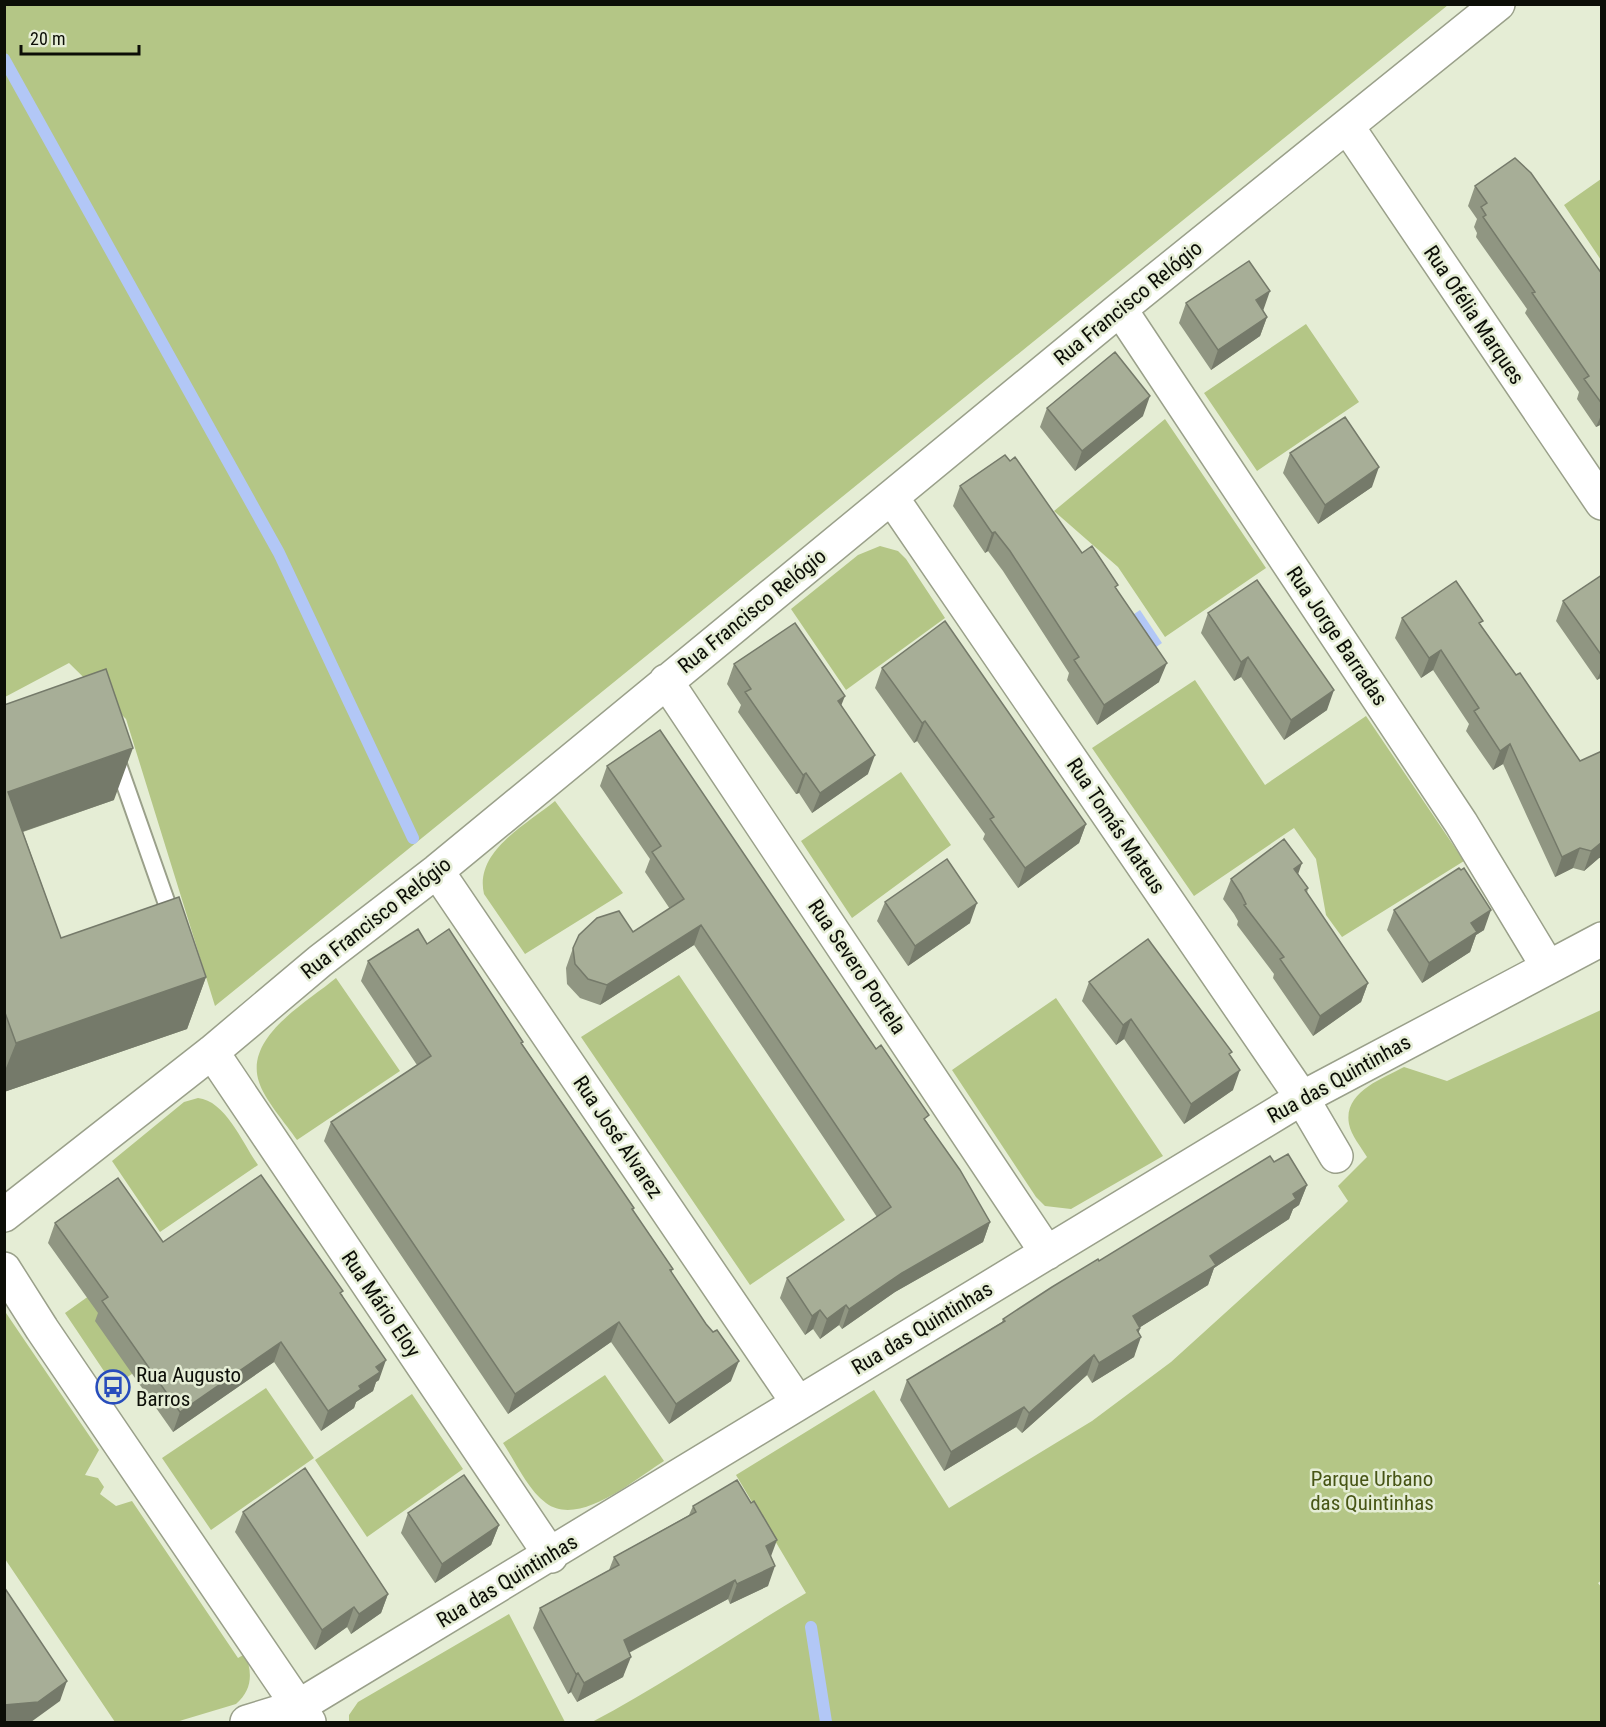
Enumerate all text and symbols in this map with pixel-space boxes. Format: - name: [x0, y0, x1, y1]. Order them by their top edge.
- scale bar: [21, 18, 140, 56]
- text: 20 m: [30, 28, 65, 49]
- street label: Rua Francisco Relógio: [1049, 236, 1207, 370]
- street label: Rua Ofélia Marques: [1419, 241, 1529, 389]
- street label: Rua Francisco Relógio: [673, 544, 831, 678]
- street label: Rua Jorge Barradas: [1282, 562, 1392, 710]
- street label: Rua Tomás Mateus: [1062, 754, 1170, 898]
- street label: Rua Francisco Relógio: [296, 852, 456, 984]
- street label: Rua Severo Portela: [803, 895, 911, 1039]
- street label: Rua das Quintinhas: [1263, 1030, 1415, 1128]
- street label: Rua José Alvarez: [568, 1071, 668, 1203]
- street label: Rua Mário Eloy: [337, 1246, 425, 1362]
- street label: Rua das Quintinhas: [847, 1277, 997, 1379]
- place label: Rua Augusto Barros: [136, 1363, 241, 1411]
- bus stop icon: Rua Augusto Barros: [95, 1369, 131, 1405]
- park label: Parque Urbano das Quintinhas: [1310, 1467, 1434, 1515]
- street label: Rua das Quintinhas: [432, 1530, 582, 1632]

